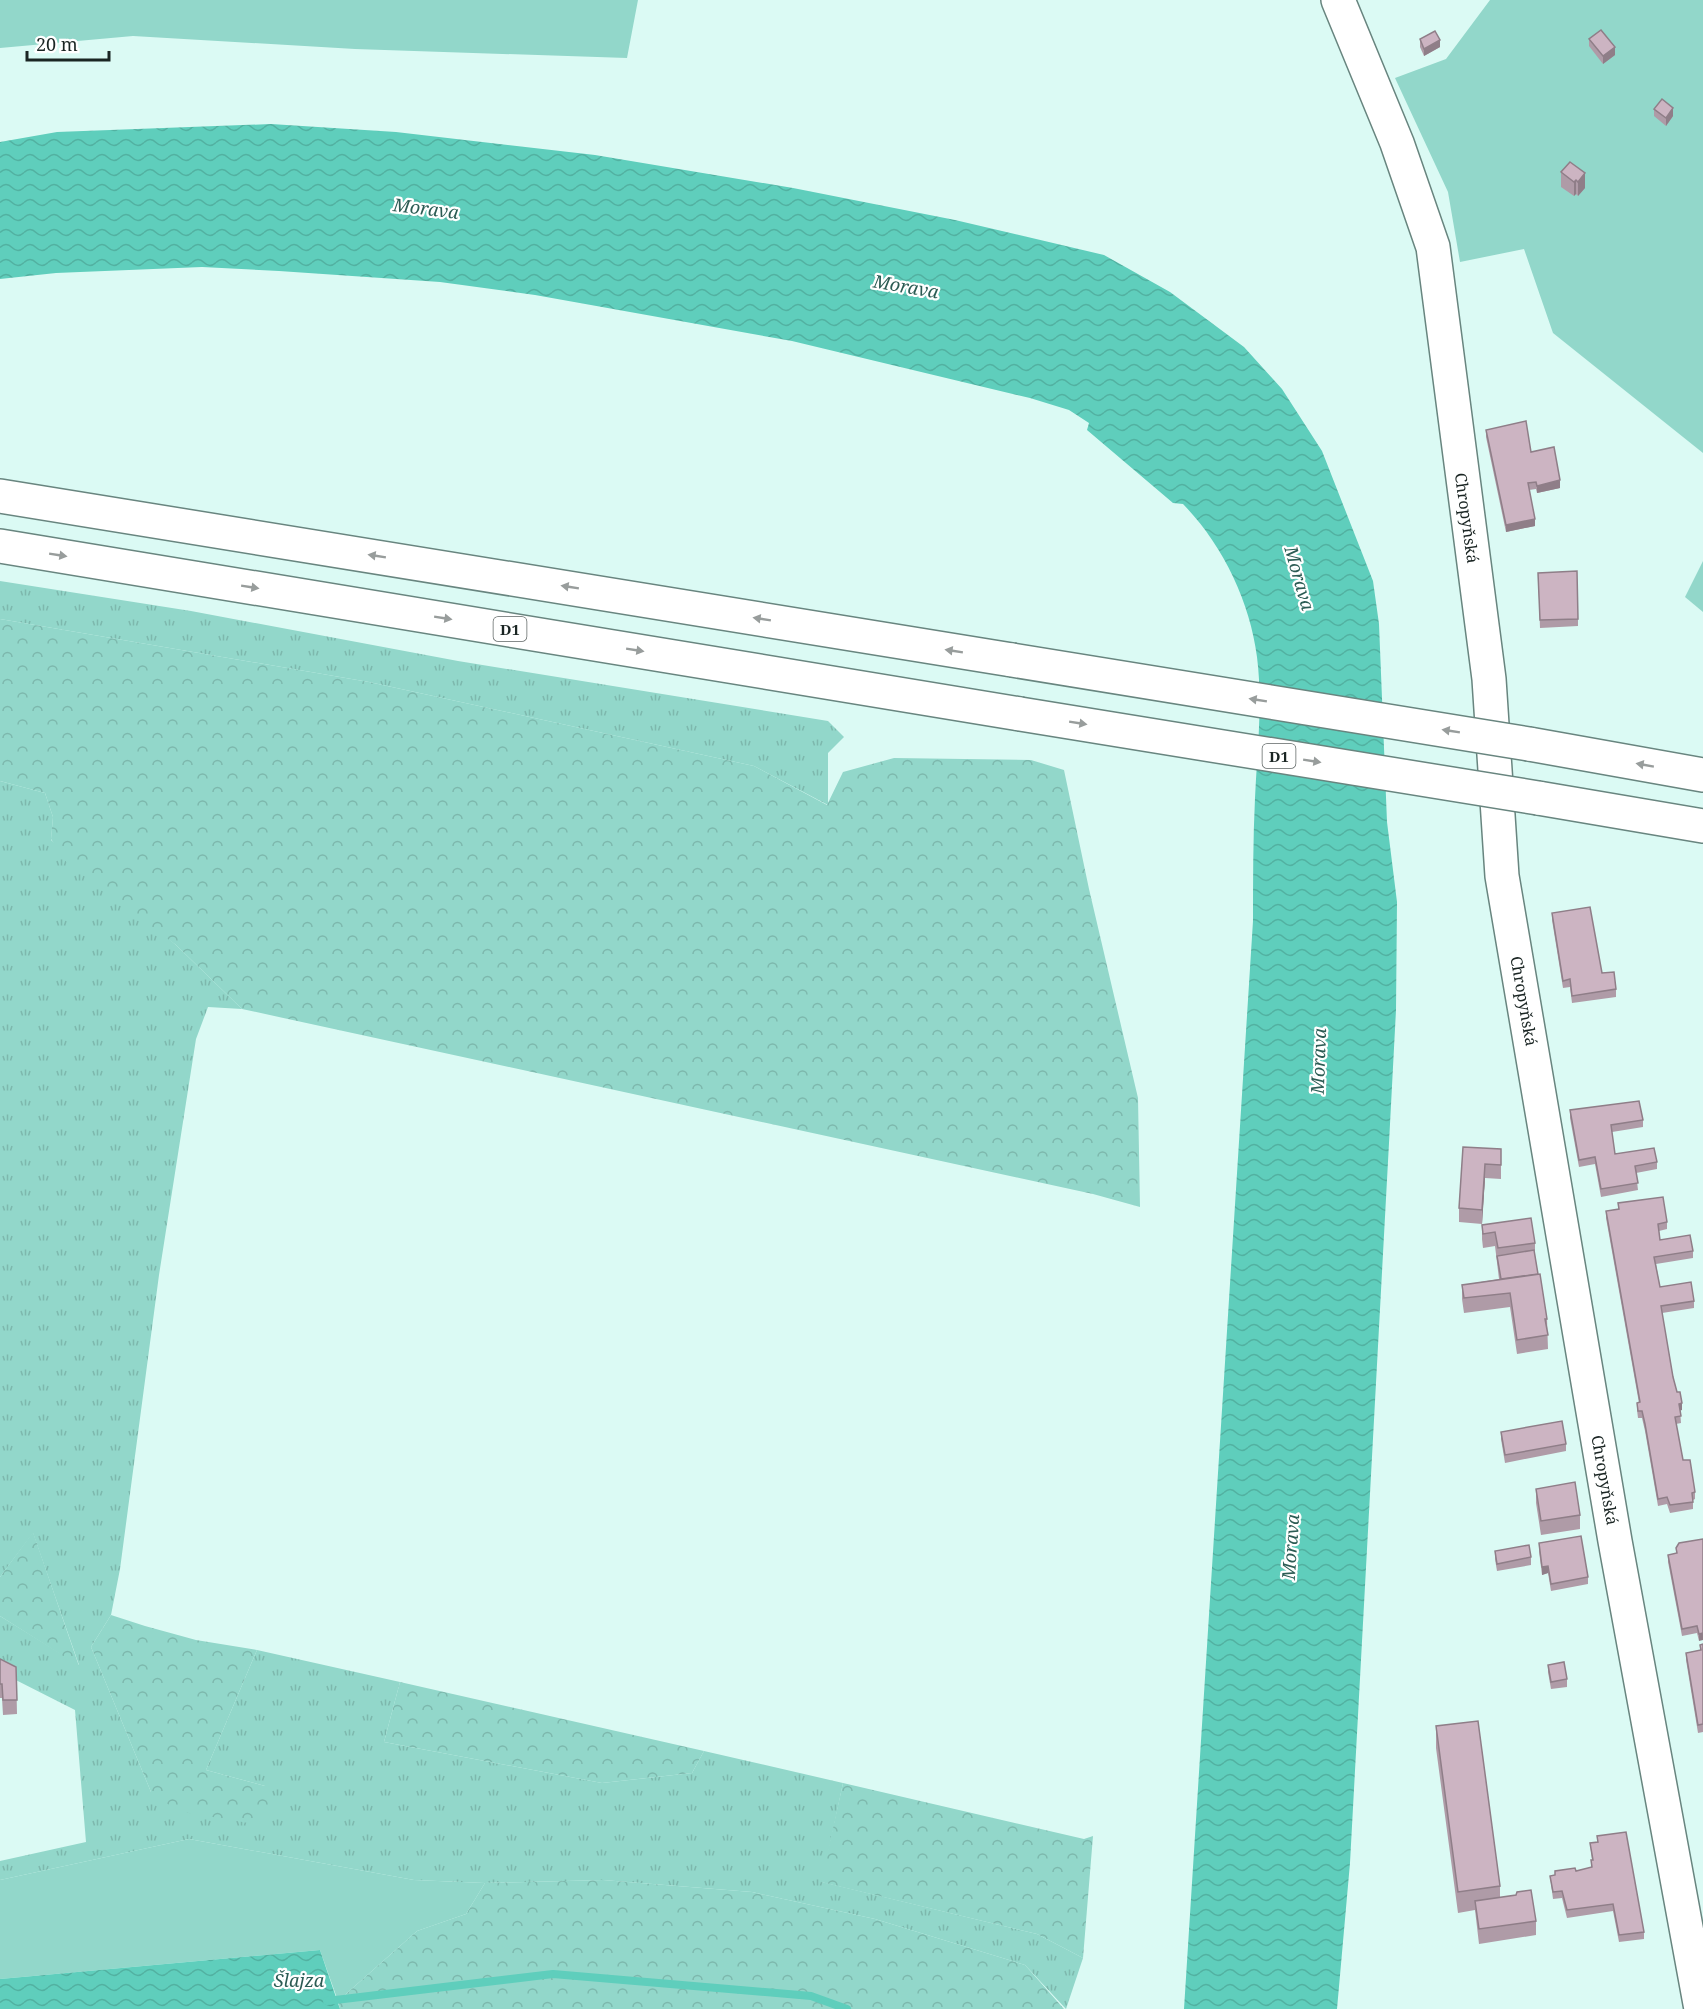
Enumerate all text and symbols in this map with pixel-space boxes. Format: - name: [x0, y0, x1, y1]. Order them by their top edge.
- scale bar: [27, 24, 110, 62]
- text: 20 m: [36, 32, 78, 56]
- water label: Morava: [391, 192, 461, 224]
- water label: Morava: [871, 268, 941, 304]
- street label: Chropyňská: [1450, 471, 1484, 565]
- water label: Morava: [1279, 542, 1321, 613]
- one-way arrow: [48, 551, 67, 560]
- one-way arrow: [368, 551, 387, 560]
- one-way arrow: [241, 582, 260, 591]
- one-way arrow: [560, 583, 579, 592]
- one-way arrow: [433, 614, 452, 623]
- one-way arrow: [752, 614, 771, 623]
- road number: D1: [494, 617, 526, 641]
- one-way arrow: [626, 646, 645, 655]
- one-way arrow: [945, 646, 964, 655]
- one-way arrow: [1249, 696, 1268, 705]
- one-way arrow: [1069, 719, 1088, 728]
- one-way arrow: [1441, 727, 1460, 736]
- road number: D1: [1262, 744, 1296, 768]
- one-way arrow: [1302, 757, 1321, 766]
- one-way arrow: [1636, 760, 1655, 769]
- street label: Chropyňská: [1505, 954, 1543, 1048]
- water label: Morava: [1305, 1027, 1331, 1095]
- street label: Chropyňská: [1586, 1433, 1624, 1527]
- water label: Morava: [1276, 1513, 1304, 1582]
- water label: Šlajza: [274, 1968, 325, 1992]

